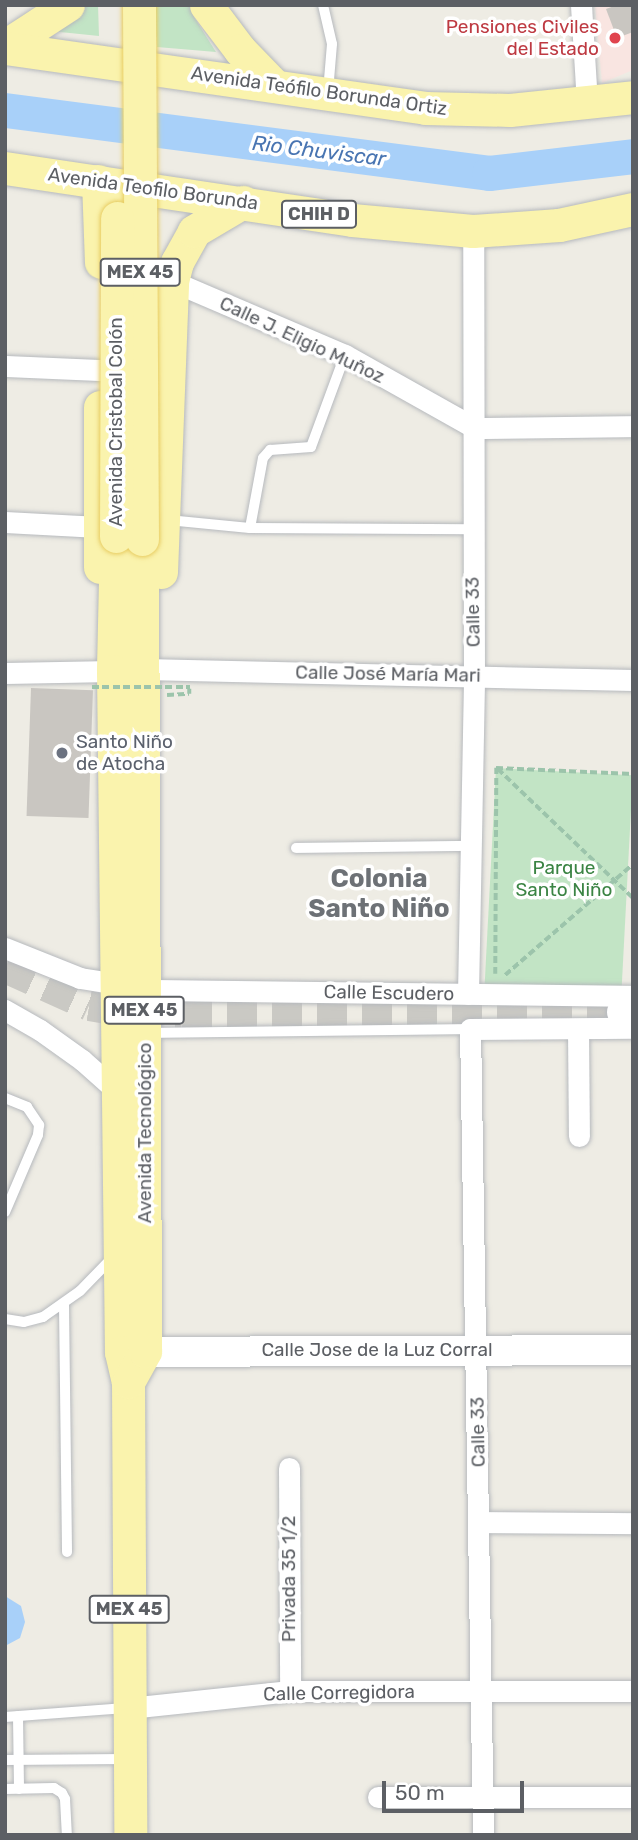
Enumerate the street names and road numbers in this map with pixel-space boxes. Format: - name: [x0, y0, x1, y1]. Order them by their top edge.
- street label: Avenida Teófilo Borunda Ortiz: [189, 62, 449, 120]
- street label: Avenida Teofilo Borunda: [46, 163, 260, 215]
- road number: CHIH D: [280, 200, 358, 229]
- road number: MEX 45: [98, 258, 182, 286]
- street label: Calle J. Eligio Muñoz: [216, 292, 388, 388]
- street label: Avenida Cristobal Colón: [105, 317, 127, 527]
- street label: Calle 33: [461, 577, 485, 647]
- street label: Calle José María Mari: [295, 661, 481, 687]
- street label: Calle Escudero: [323, 980, 455, 1006]
- road number: MEX 45: [102, 995, 186, 1024]
- street label: Avenida Tecnológico: [134, 1042, 156, 1224]
- street label: Calle Jose de la Luz Corral: [261, 1339, 493, 1361]
- street label: Calle 33: [466, 1397, 490, 1467]
- street label: Privada 35 1/2: [278, 1516, 300, 1642]
- road number: MEX 45: [87, 1594, 171, 1624]
- street label: Calle Corregidora: [263, 1680, 415, 1706]

